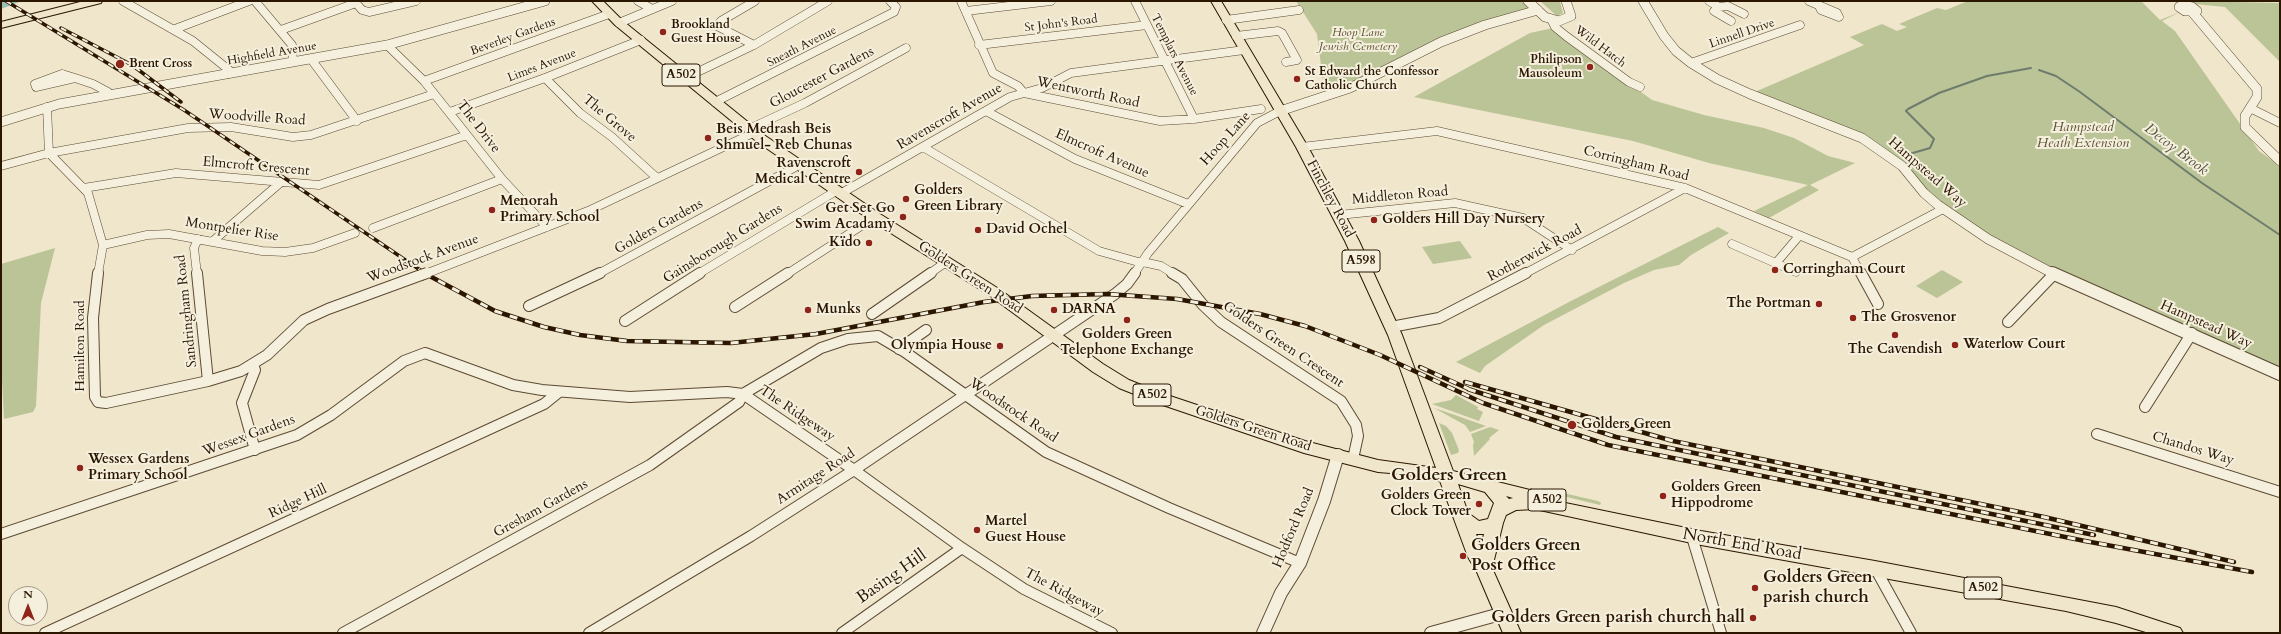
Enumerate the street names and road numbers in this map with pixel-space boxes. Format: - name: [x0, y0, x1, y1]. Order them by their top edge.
- street label: St John's Road: [1024, 12, 1098, 36]
- street label: Templars Avenue: [1147, 12, 1201, 98]
- street label: Beverley Gardens: [469, 15, 557, 59]
- street label: Linnell Drive: [1707, 16, 1777, 52]
- street label: Sneath Avenue: [765, 23, 839, 71]
- street label: Wild Hatch: [1572, 23, 1628, 71]
- street label: Highfield Avenue: [226, 39, 318, 69]
- street label: Gloucester Gardens: [767, 43, 877, 113]
- street label: Limes Avenue: [506, 46, 578, 86]
- road number: A502: [662, 64, 700, 86]
- street label: Wentworth Road: [1035, 74, 1141, 112]
- street label: Ravenscroft Avenue: [894, 80, 1006, 154]
- street label: The Grove: [579, 92, 639, 146]
- street label: The Drive: [452, 97, 504, 157]
- street label: Woodville Road: [208, 106, 306, 130]
- street label: Hoop Lane: [1197, 109, 1255, 169]
- street label: Elmcroft Avenue: [1052, 126, 1152, 182]
- street label: Hampstead Way: [1884, 134, 1970, 212]
- street label: Corringham Road: [1581, 143, 1691, 185]
- street label: Elmcroft Crescent: [202, 154, 310, 180]
- street label: Finchley Road: [1302, 157, 1358, 241]
- street label: Middleton Road: [1351, 183, 1449, 209]
- street label: Golders Gardens: [612, 196, 706, 258]
- street label: Gainsborough Gardens: [660, 201, 786, 287]
- street label: Montpelier Rise: [184, 214, 280, 246]
- street label: Rotherwick Road: [1485, 222, 1585, 286]
- street label: Woodstock Avenue: [365, 231, 481, 287]
- street label: Golders Green Road: [915, 238, 1025, 318]
- road number: A598: [1342, 250, 1380, 272]
- street label: Sandringham Road: [173, 254, 201, 368]
- street label: Hampstead Way: [2158, 297, 2254, 353]
- street label: Golders Green Crescent: [1219, 298, 1347, 392]
- street label: Hamilton Road: [73, 300, 89, 392]
- street label: Woodstock Road: [966, 375, 1060, 447]
- street label: The Ridgeway: [756, 382, 838, 446]
- road number: A502: [1133, 384, 1171, 406]
- street label: Golders Green Road: [1193, 402, 1313, 456]
- street label: Wessex Gardens: [201, 412, 297, 460]
- street label: Chandos Way: [2150, 429, 2236, 469]
- street label: Armitage Road: [774, 445, 858, 509]
- street label: Gresham Gardens: [491, 476, 591, 542]
- street label: Ridge Hill: [266, 481, 330, 523]
- street label: Hodford Road: [1270, 485, 1318, 571]
- road number: A502: [1528, 489, 1566, 511]
- street label: North End Road: [1681, 525, 1803, 565]
- street label: Basing Hill: [853, 545, 931, 609]
- street label: The Ridgeway: [1021, 565, 1107, 621]
- road number: A502: [1964, 577, 2002, 599]

